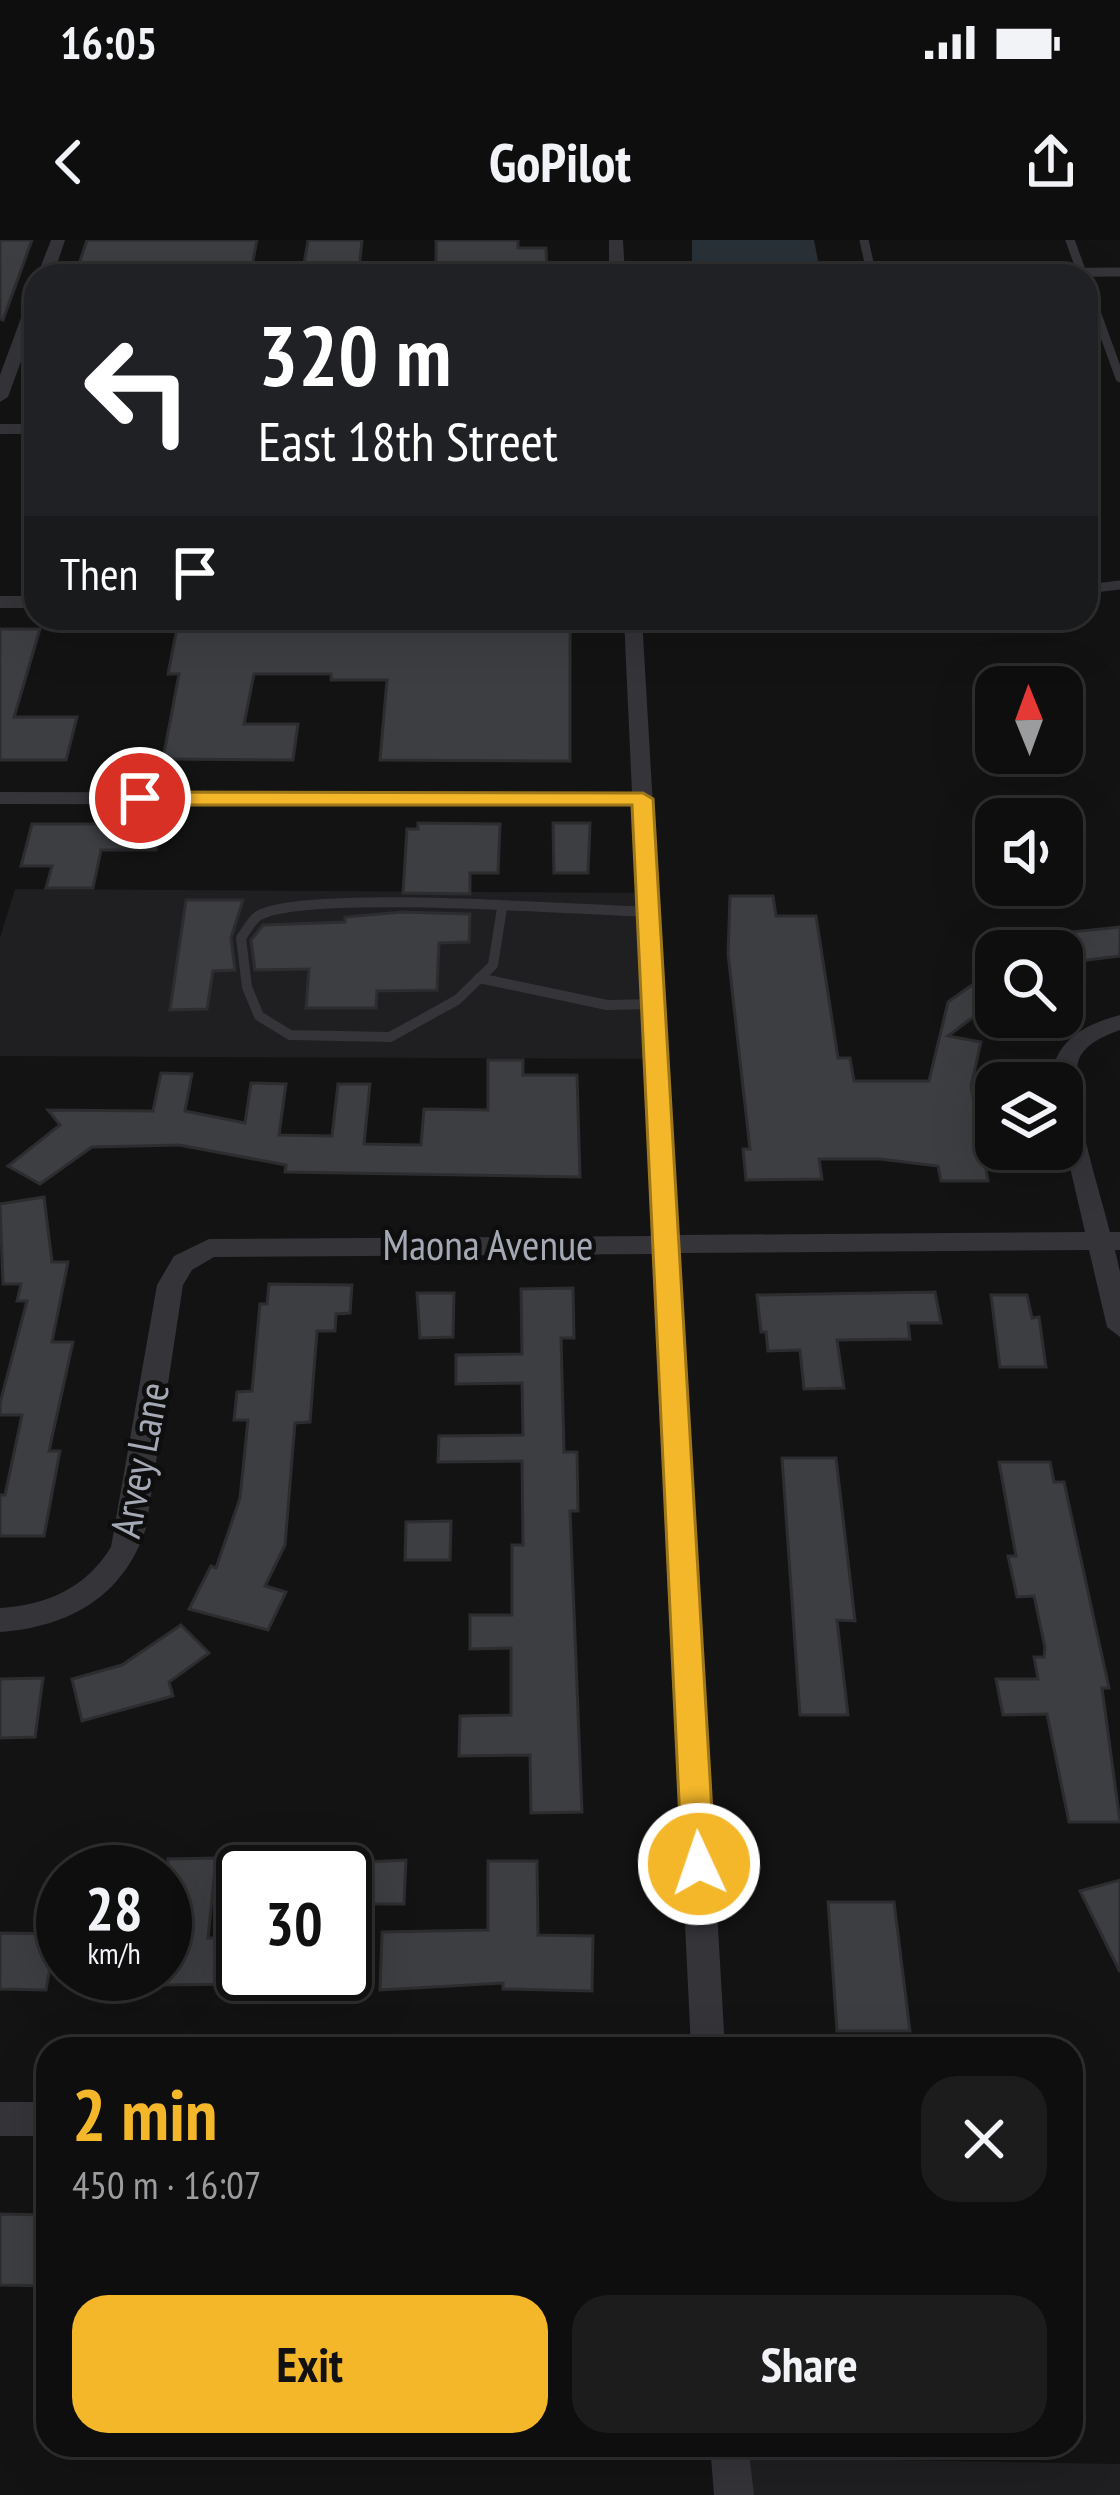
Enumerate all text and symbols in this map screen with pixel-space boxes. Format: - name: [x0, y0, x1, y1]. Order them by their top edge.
- text: 16:05: [60, 13, 157, 71]
- text: GoPilot: [489, 127, 631, 197]
- icon: back: [36, 129, 102, 195]
- icon: share: [1018, 129, 1084, 195]
- text: 320 m: [258, 300, 451, 409]
- icon: left: [60, 312, 216, 468]
- text: East 18th Street: [258, 406, 558, 476]
- icon: arrive: [162, 540, 228, 606]
- text: Then: [60, 544, 138, 602]
- north arrow: [975, 666, 1083, 774]
- map controls: [975, 666, 1083, 1170]
- pin: [89, 747, 191, 849]
- icon: arrive: [107, 765, 173, 831]
- button: sound: [975, 798, 1083, 906]
- button: search: [975, 930, 1083, 1038]
- button: layers: [975, 1062, 1083, 1170]
- street label: Maona Avenue: [383, 1217, 593, 1272]
- street label: Arvey Lane: [97, 1378, 181, 1542]
- position arrow: [636, 1801, 762, 1927]
- speed limit sign: 30: [216, 1845, 372, 2001]
- text: 28: [85, 1869, 143, 1947]
- text: km/h: [87, 1933, 141, 1972]
- text: 2 min: [72, 2067, 217, 2160]
- button: close: [921, 2076, 1047, 2202]
- text: 450 m · 16:07: [72, 2159, 261, 2210]
- button: Exit: [72, 2295, 548, 2433]
- button: Share: [572, 2295, 1047, 2433]

